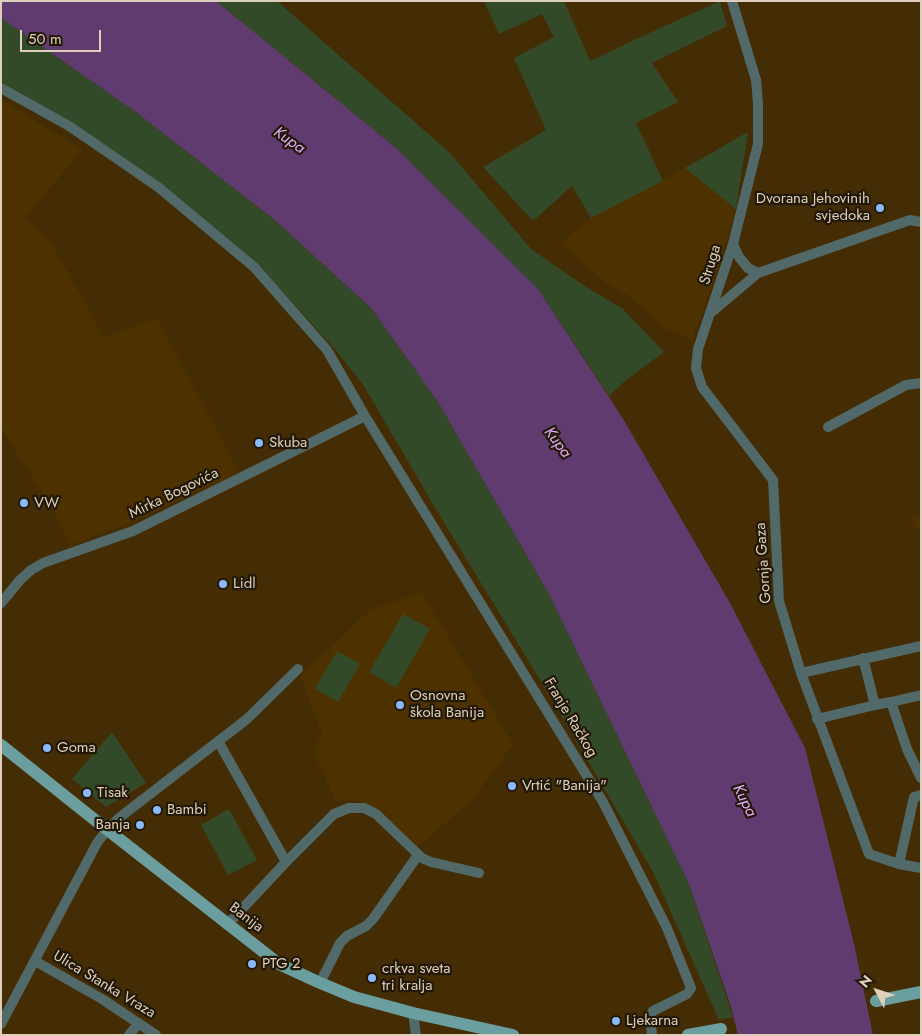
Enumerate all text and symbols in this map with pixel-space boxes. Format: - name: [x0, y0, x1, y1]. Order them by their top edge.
- scale bar: [22, 20, 104, 52]
- text: 50 m: [28, 28, 62, 50]
- water label: Kupa: [270, 123, 308, 159]
- place label: Dvorana Jehovinih svjedoka: [756, 190, 870, 225]
- marker: Dvorana Jehovinih svjedoka: [874, 202, 886, 214]
- street label: Struga: [696, 243, 726, 287]
- water label: Kupa: [539, 424, 575, 462]
- place label: Skuba: [269, 434, 307, 452]
- marker: Skuba: [253, 437, 265, 449]
- street label: Mirka Bogovića: [126, 465, 222, 523]
- place label: VW: [34, 494, 59, 512]
- marker: VW: [18, 497, 30, 509]
- street label: Gornja Gaza: [752, 522, 776, 604]
- place label: Lidl: [233, 575, 256, 593]
- marker: Lidl: [217, 578, 229, 590]
- street label: Franje Račkog: [539, 675, 601, 761]
- place label: Osnovna škola Banija: [410, 687, 484, 722]
- marker: Osnovna škola Banija: [394, 699, 406, 711]
- place label: Goma: [57, 739, 96, 757]
- marker: Goma: [41, 742, 53, 754]
- place label: Vrtić "Banija": [522, 777, 607, 795]
- marker: Vrtić "Banija": [506, 780, 518, 792]
- water label: Kupa: [728, 781, 760, 821]
- place label: Tisak: [97, 784, 128, 802]
- marker: Tisak: [81, 787, 93, 799]
- place label: Bambi: [167, 801, 207, 819]
- marker: Bambi: [151, 804, 163, 816]
- place label: Banja: [96, 816, 130, 834]
- marker: Banja: [134, 819, 146, 831]
- street label: Banija: [225, 899, 267, 937]
- street label: Ulica Stanka Vraza: [50, 947, 158, 1023]
- place label: PTG 2: [262, 955, 301, 973]
- marker: PTG 2: [246, 958, 258, 970]
- place label: crkva sveta tri kralja: [382, 960, 450, 995]
- north arrow: [852, 966, 902, 1016]
- text: N: [854, 971, 877, 992]
- marker: crkva sveta tri kralja: [366, 972, 378, 984]
- place label: Ljekarna: [626, 1012, 678, 1030]
- marker: Ljekarna: [610, 1015, 622, 1027]

